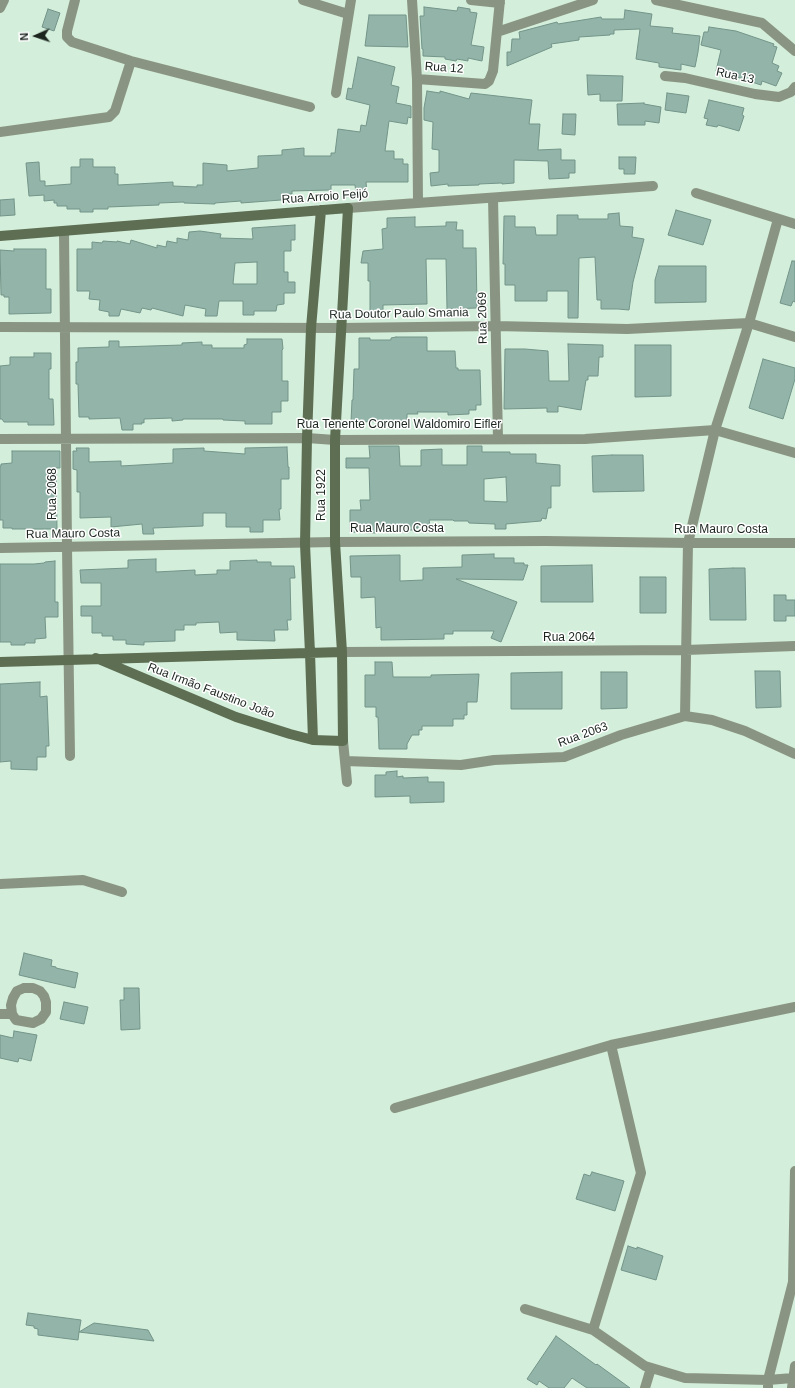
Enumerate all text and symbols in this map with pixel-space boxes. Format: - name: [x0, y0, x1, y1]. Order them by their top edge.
- north arrow: [16, 16, 56, 56]
- text: N: [18, 32, 30, 41]
- street label: Rua 12: [424, 59, 464, 77]
- street label: Rua 13: [715, 65, 755, 87]
- street label: Rua Arroio Feijó: [281, 187, 369, 207]
- street label: Rua 2069: [475, 292, 491, 344]
- street label: Rua Doutor Paulo Smania: [329, 306, 469, 322]
- street label: Rua Tenente Coronel Waldomiro Eifler: [297, 418, 501, 432]
- street label: Rua 2068: [46, 468, 60, 520]
- street label: Rua 1922: [315, 469, 329, 521]
- street label: Rua Mauro Costa: [350, 522, 444, 536]
- street label: Rua Mauro Costa: [674, 523, 768, 537]
- street label: Rua Mauro Costa: [26, 526, 120, 542]
- street label: Rua 2064: [543, 631, 595, 645]
- street label: Rua Irmão Faustino João: [146, 660, 276, 722]
- street label: Rua 2063: [556, 719, 610, 751]

